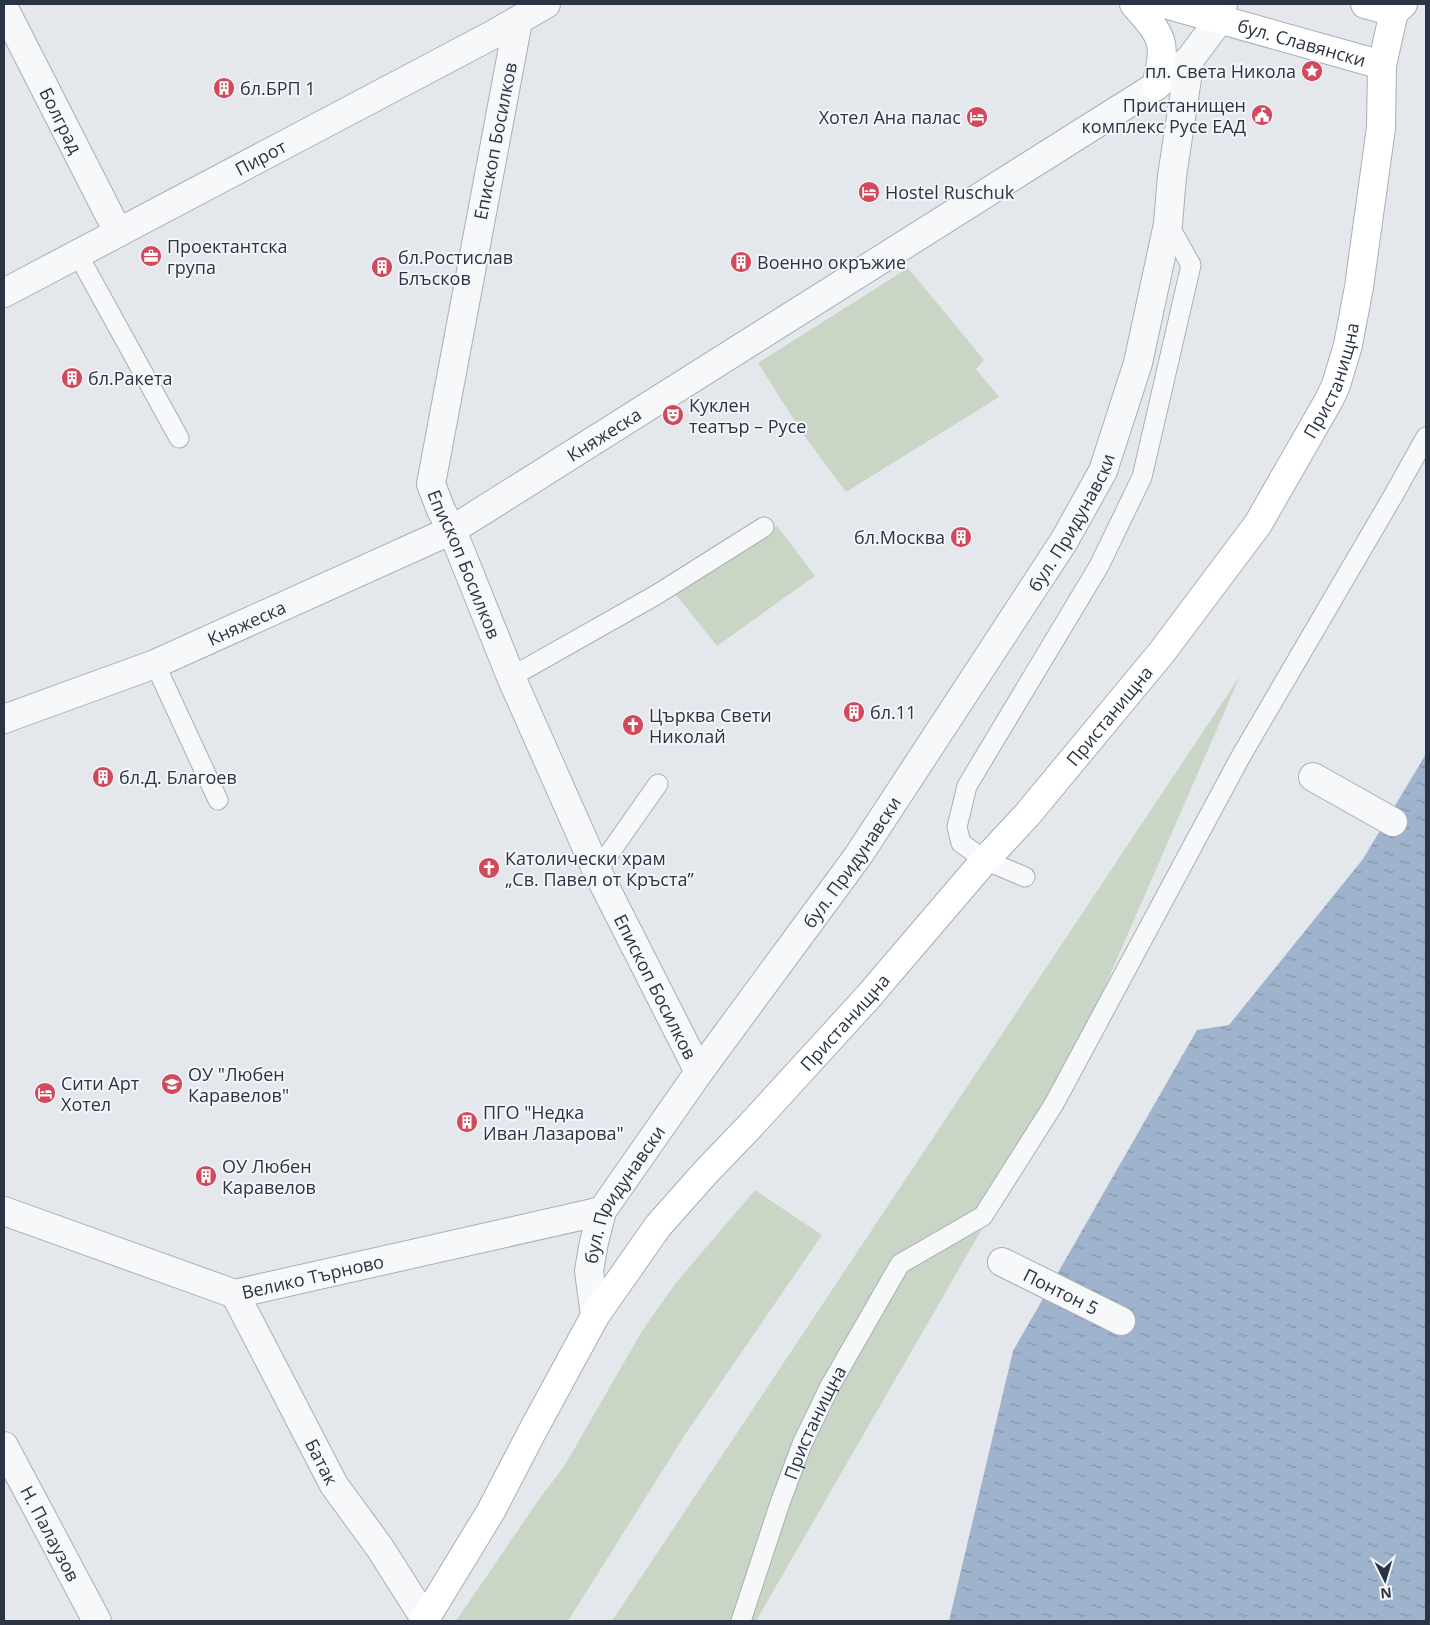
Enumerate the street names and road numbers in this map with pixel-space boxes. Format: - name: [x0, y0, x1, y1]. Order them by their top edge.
- street label: бул. Славянски: [1235, 13, 1369, 72]
- street label: Епископ Босилков: [468, 60, 522, 222]
- street label: Болград: [34, 83, 88, 158]
- street label: Пирот: [231, 134, 291, 181]
- street label: Пристанищна: [1298, 321, 1364, 443]
- street label: Княжеска: [562, 402, 646, 467]
- street label: бул. Придунавски: [1022, 450, 1120, 596]
- street label: Епископ Босилков: [422, 486, 506, 642]
- street label: Княжеска: [203, 595, 289, 651]
- street label: Пристанищна: [1061, 661, 1158, 771]
- street label: бул. Придунавски: [797, 791, 906, 933]
- street label: Епископ Босилков: [609, 910, 703, 1063]
- street label: Пристанищна: [794, 969, 895, 1076]
- street label: бул. Придунавски: [579, 1121, 670, 1265]
- street label: Велико Търново: [239, 1249, 386, 1304]
- street label: Понтон 5: [1020, 1263, 1103, 1320]
- street label: Пристанищна: [778, 1361, 851, 1483]
- street label: Батак: [300, 1435, 344, 1490]
- street label: Н. Палаузов: [15, 1481, 86, 1585]

